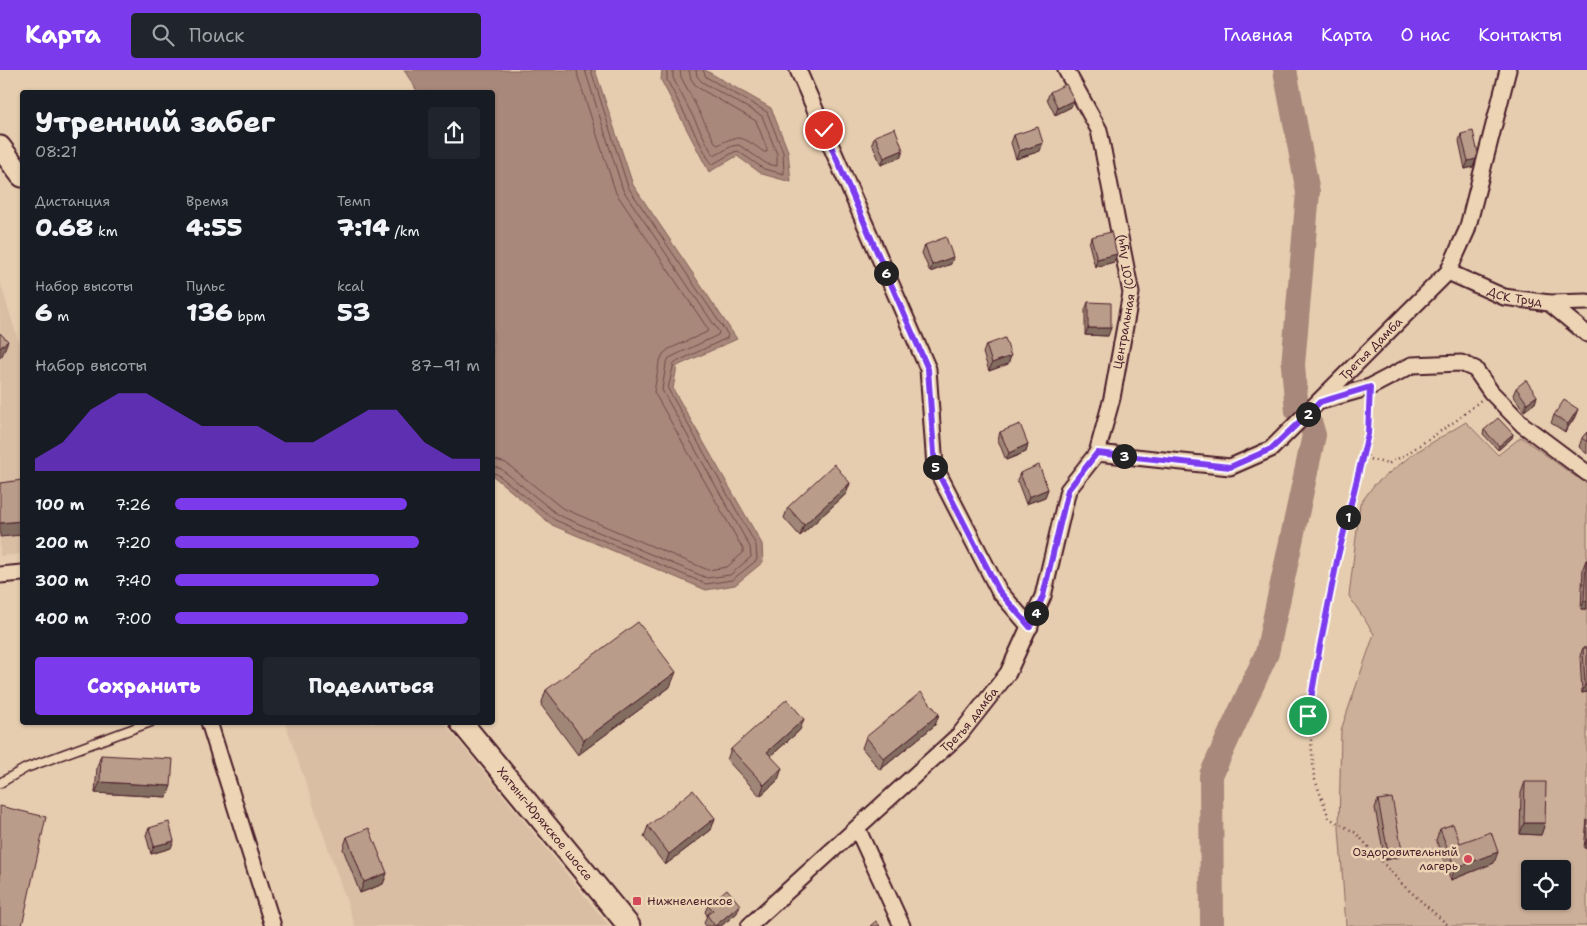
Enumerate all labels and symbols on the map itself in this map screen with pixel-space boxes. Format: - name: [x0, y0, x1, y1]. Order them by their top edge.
- pin: [803, 109, 845, 151]
- street label: Центральная (СОТ Луч): [1109, 233, 1139, 370]
- pin: 6: [874, 260, 898, 286]
- street label: ДСК Труд: [1485, 283, 1544, 310]
- street label: Третья Дамба: [1336, 314, 1406, 384]
- pin: 2: [1296, 402, 1320, 426]
- pin: 3: [1112, 444, 1136, 468]
- pin: 5: [922, 454, 948, 480]
- pin: 1: [1336, 504, 1360, 530]
- pin: 4: [1024, 600, 1048, 626]
- street label: Третья дамба: [937, 684, 1002, 756]
- pin: [1287, 695, 1329, 737]
- street label: Хатынг-Юряхское шоссе: [493, 764, 597, 884]
- place label: Оздоровительный лагерь: [1353, 844, 1458, 874]
- marker: Оздоровительный лагерь: [1462, 853, 1474, 865]
- place label: Нижнеленское: [647, 893, 733, 909]
- marker: Нижнеленское: [631, 895, 643, 907]

